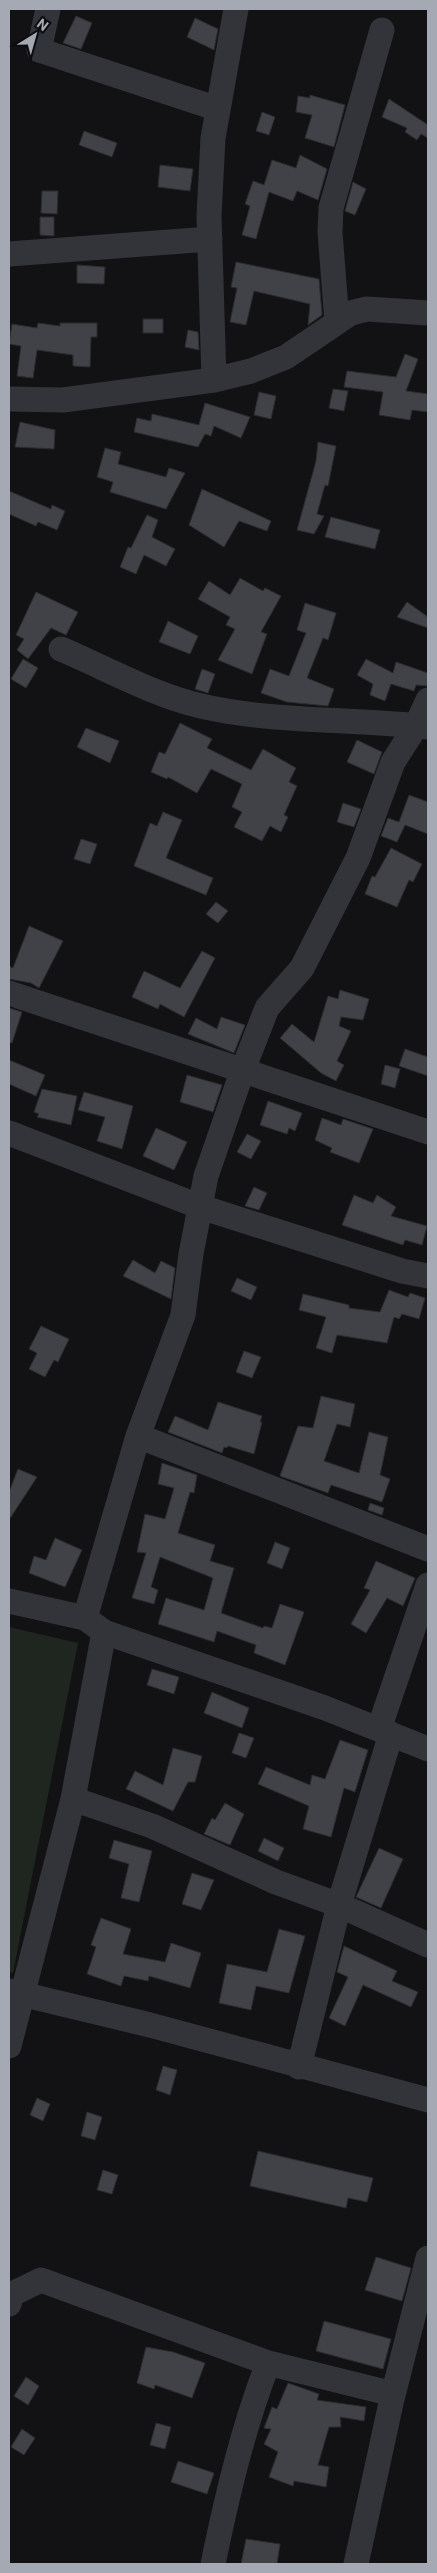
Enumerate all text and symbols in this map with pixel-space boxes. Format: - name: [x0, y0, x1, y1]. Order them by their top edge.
- north arrow: [10, 10, 60, 60]
- text: N: [34, 15, 52, 34]

